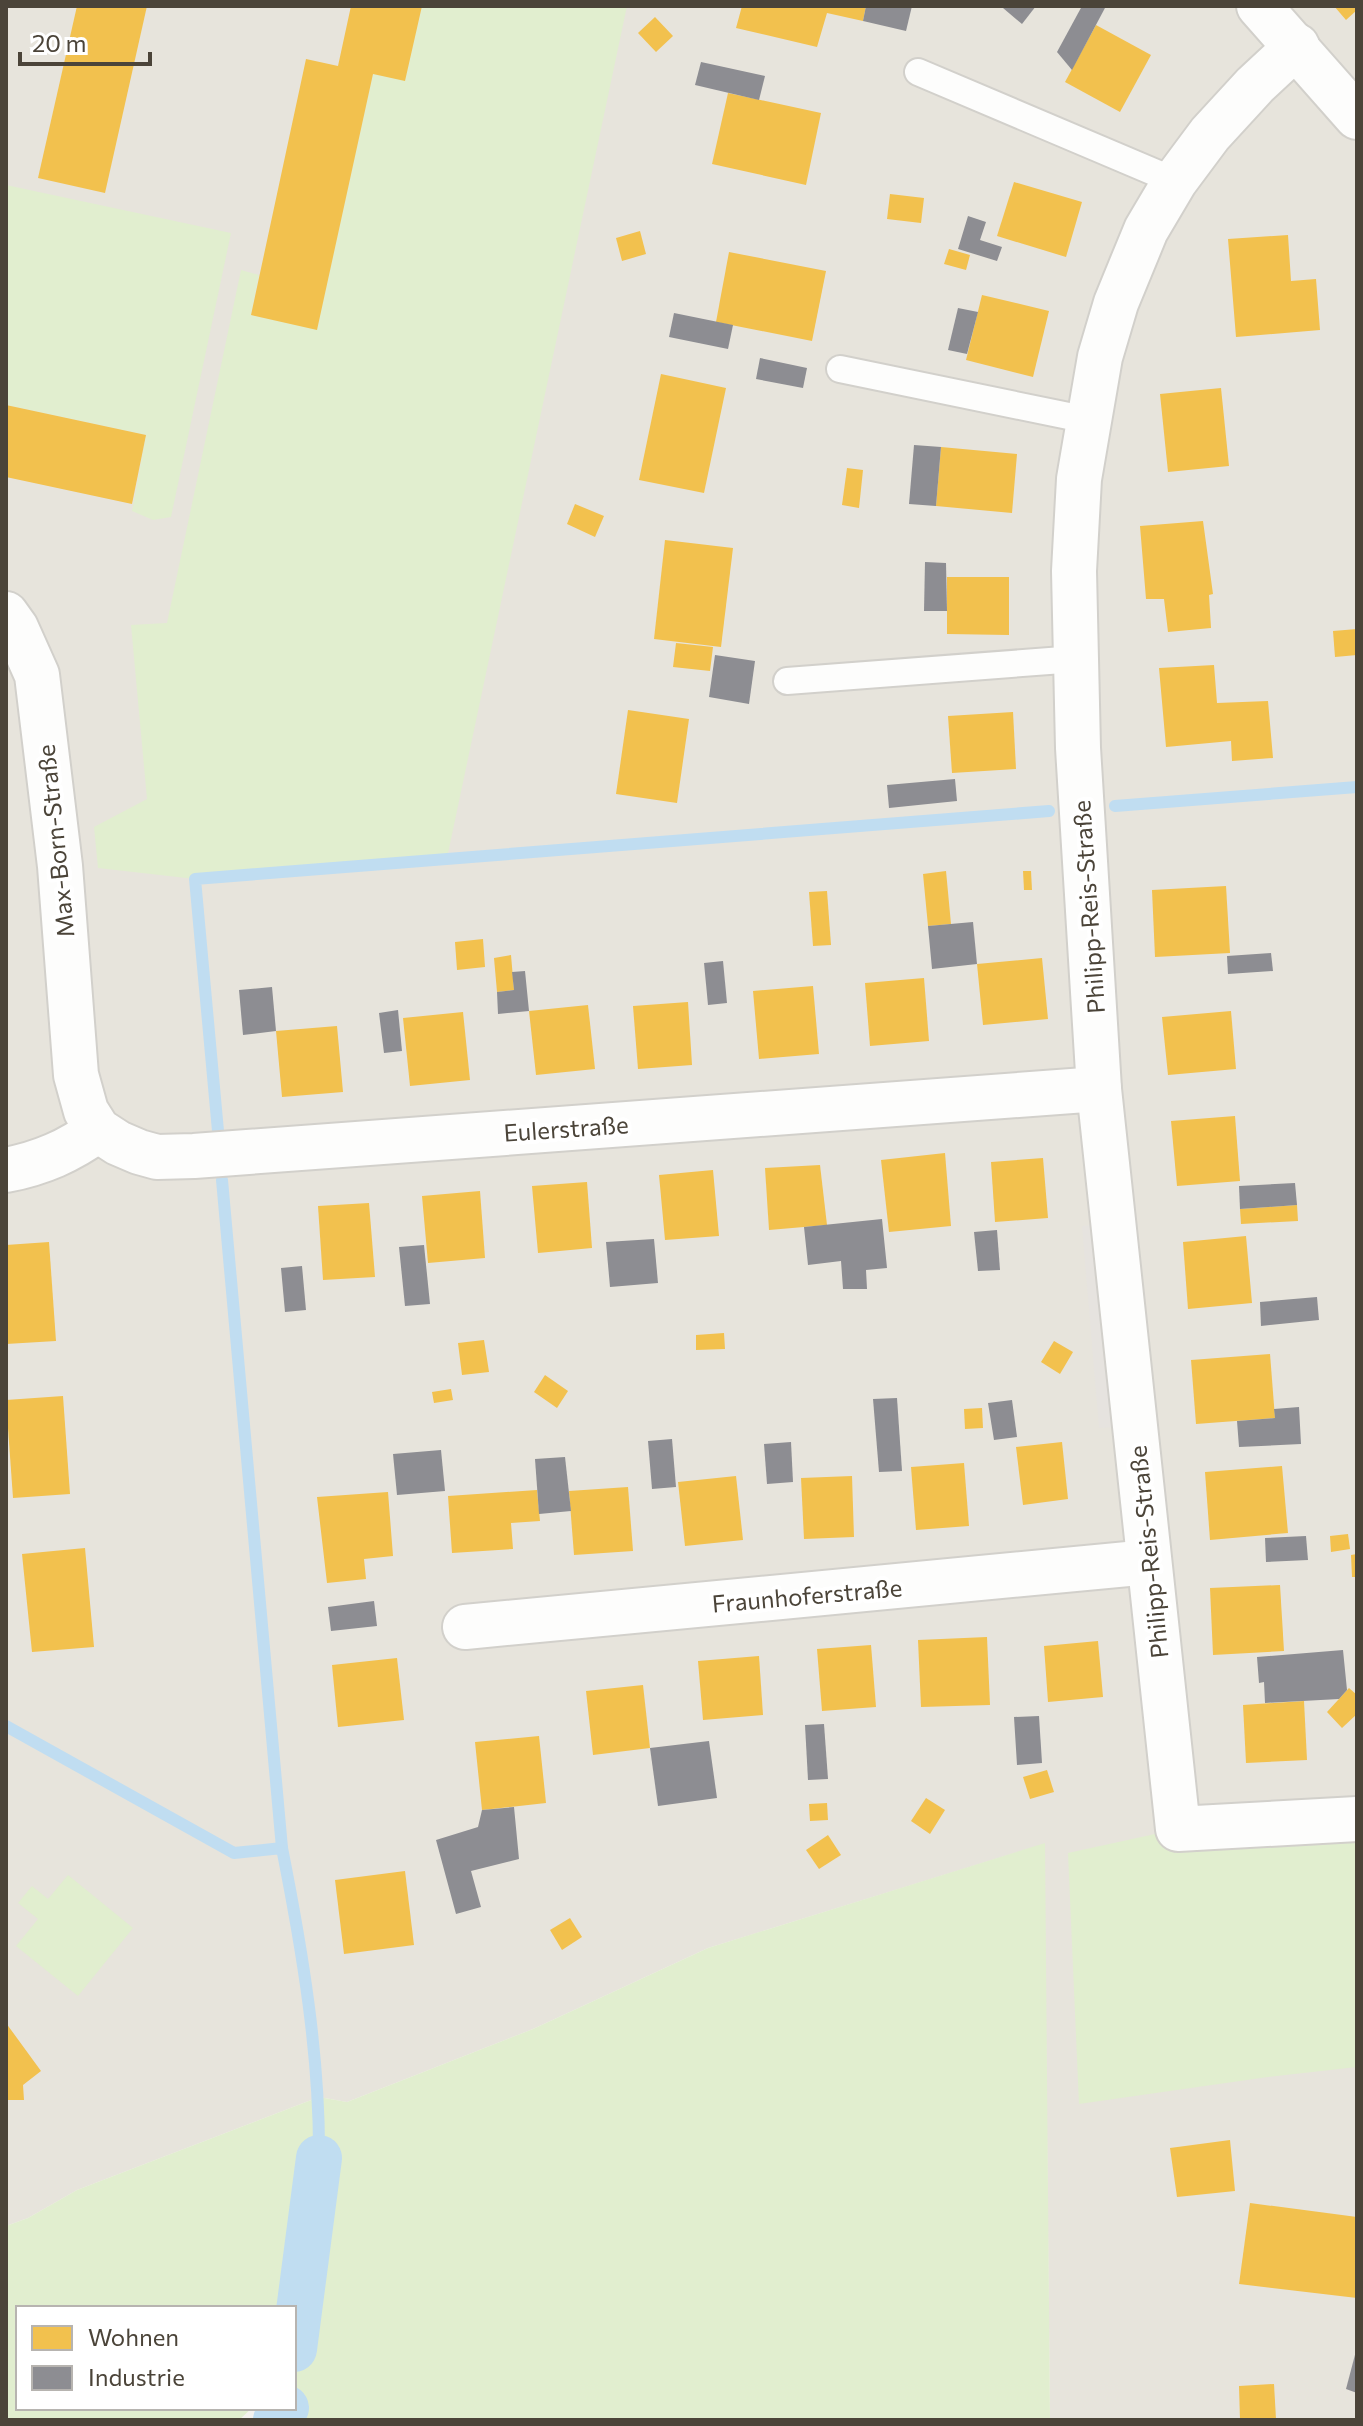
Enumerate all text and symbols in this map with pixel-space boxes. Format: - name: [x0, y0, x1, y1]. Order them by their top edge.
- scale bar: [20, 16, 150, 66]
- text: 20 m: [32, 28, 86, 57]
- street label: Max-Born-Straße: [30, 743, 80, 939]
- street label: Philipp-Reis-Straße: [1066, 799, 1110, 1015]
- street label: Eulerstraße: [502, 1109, 630, 1147]
- street label: Philipp-Reis-Straße: [1122, 1444, 1174, 1660]
- street label: Fraunhoferstraße: [711, 1572, 903, 1618]
- legend: [16, 2306, 296, 2410]
- text: Wohnen: [88, 2322, 179, 2351]
- text: Industrie: [88, 2362, 185, 2391]

